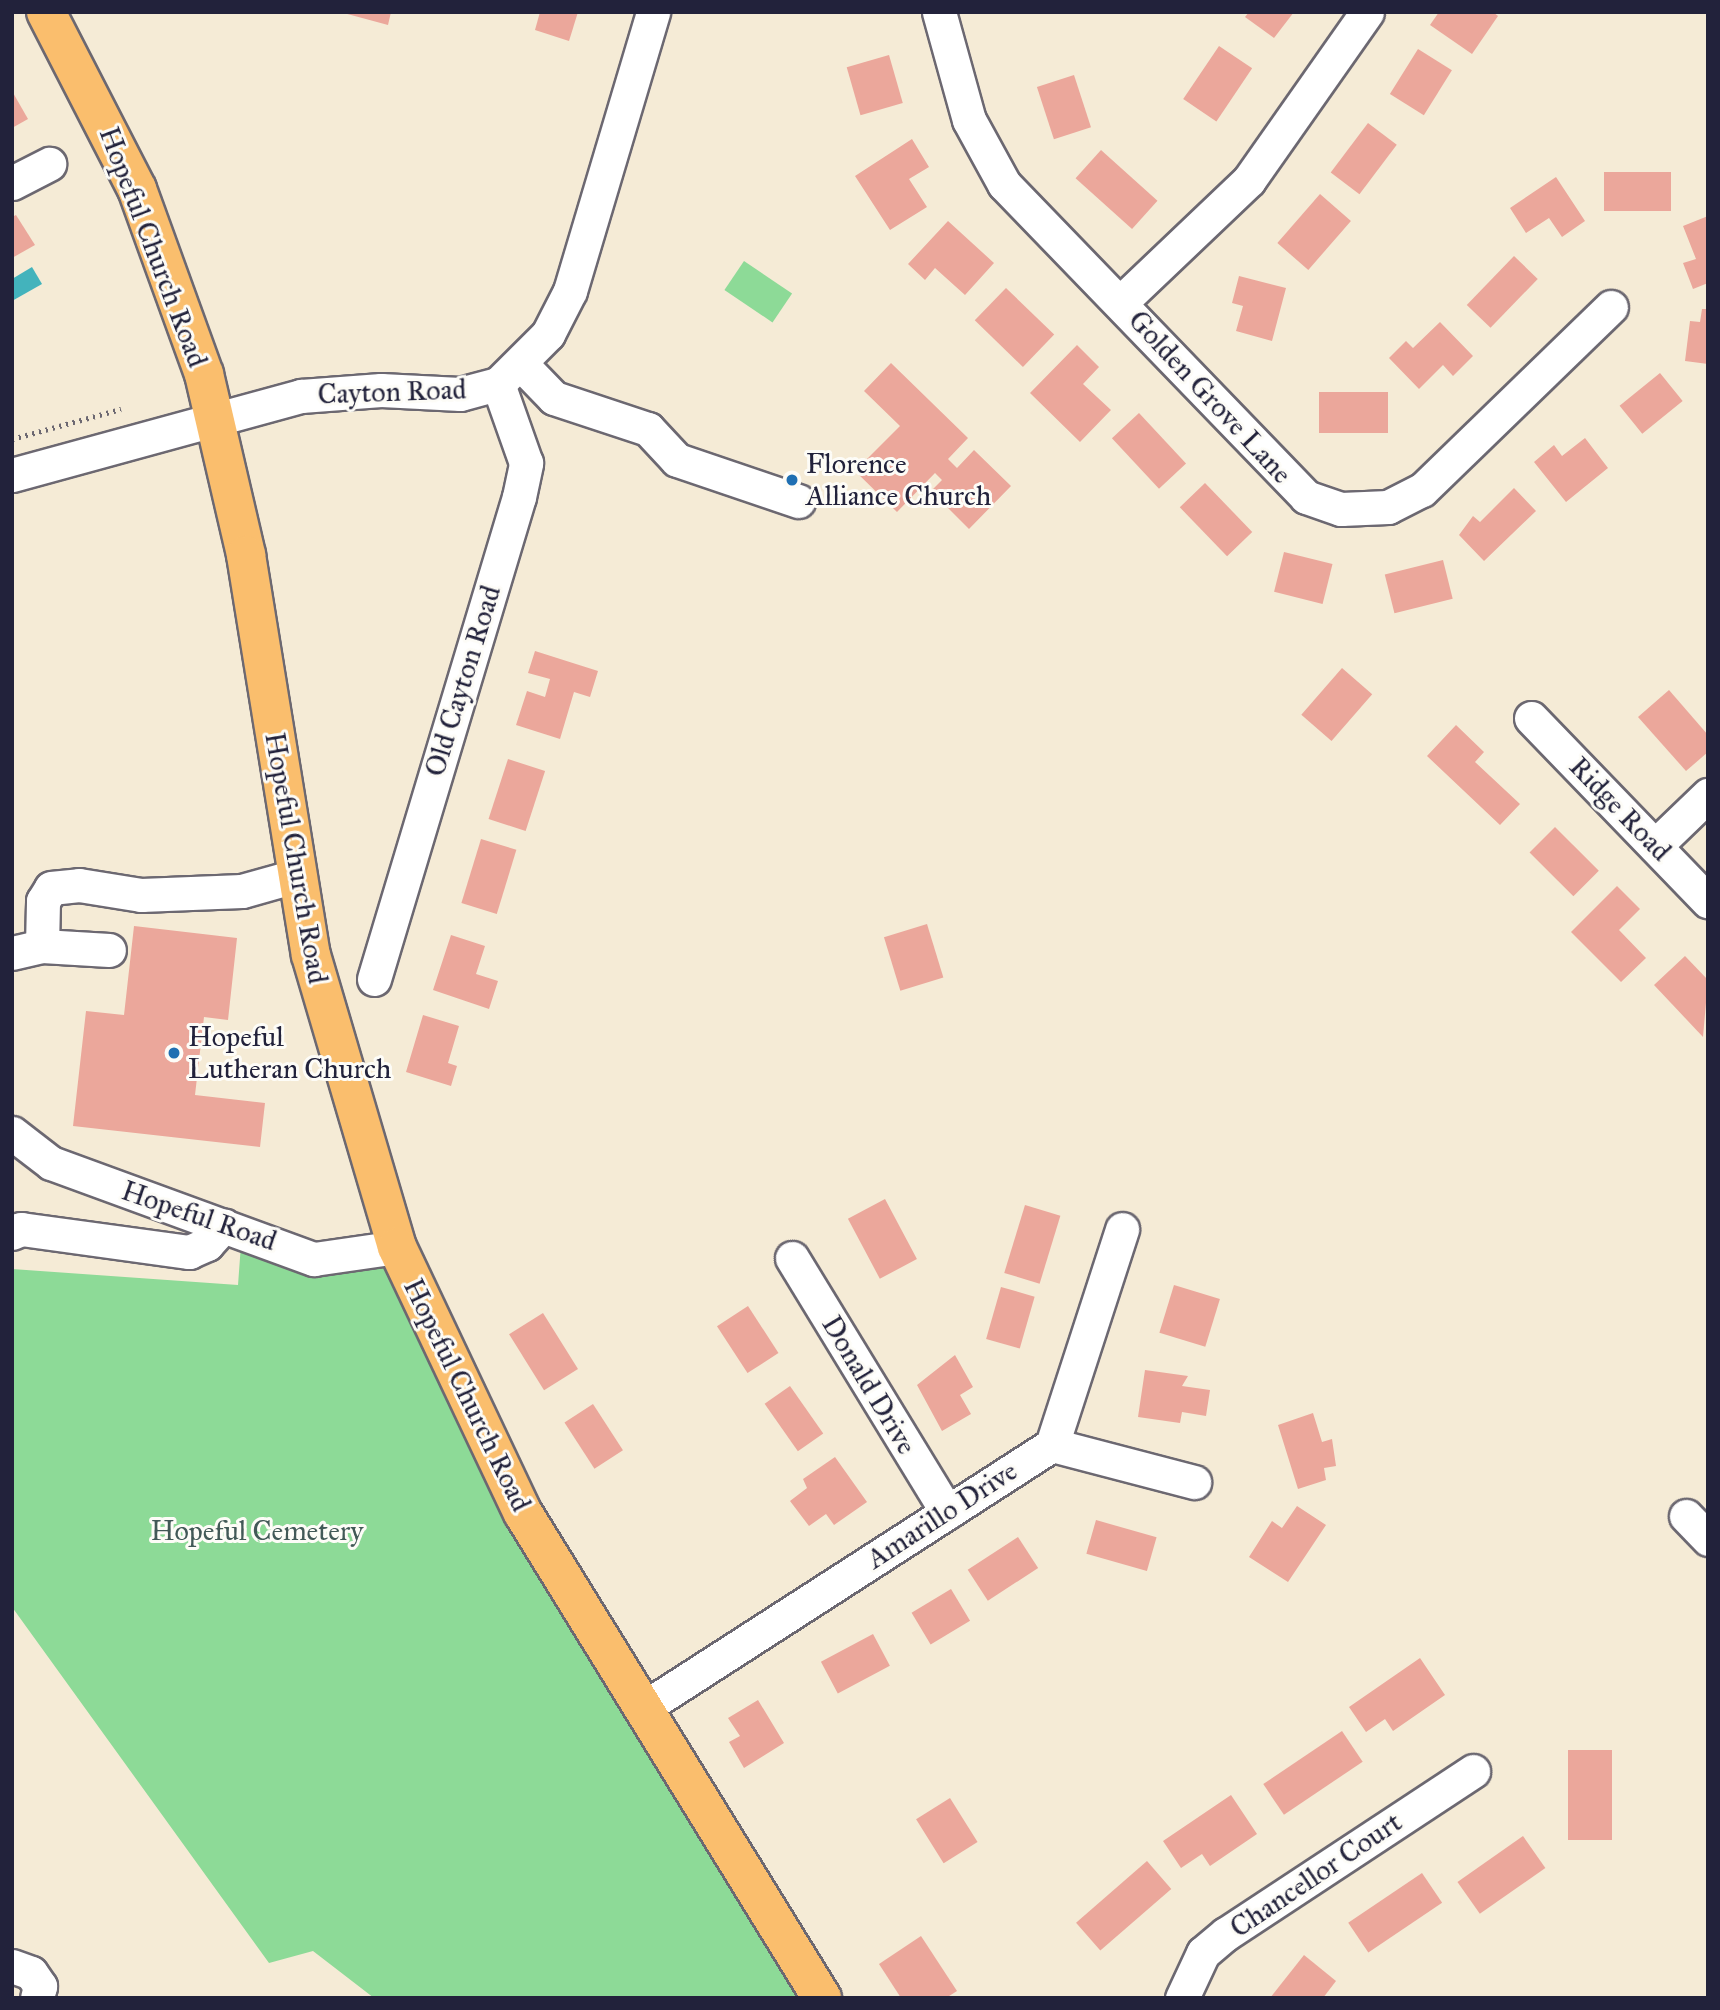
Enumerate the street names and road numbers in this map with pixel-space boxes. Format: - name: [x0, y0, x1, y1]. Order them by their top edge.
- street label: Hopeful Church Road: [92, 122, 214, 372]
- street label: Golden Grove Lane: [1121, 304, 1299, 490]
- street label: Cayton Road: [317, 373, 467, 411]
- street label: Old Cayton Road: [418, 582, 508, 780]
- street label: Hopeful Church Road: [257, 730, 335, 986]
- street label: Ridge Road: [1562, 750, 1678, 868]
- street label: Hopeful Road: [117, 1174, 281, 1258]
- street label: Hopeful Church Road: [396, 1273, 538, 1517]
- street label: Donald Drive: [815, 1310, 923, 1460]
- street label: Amarillo Drive: [861, 1454, 1023, 1576]
- street label: Chancellor Court: [1224, 1805, 1408, 1945]

